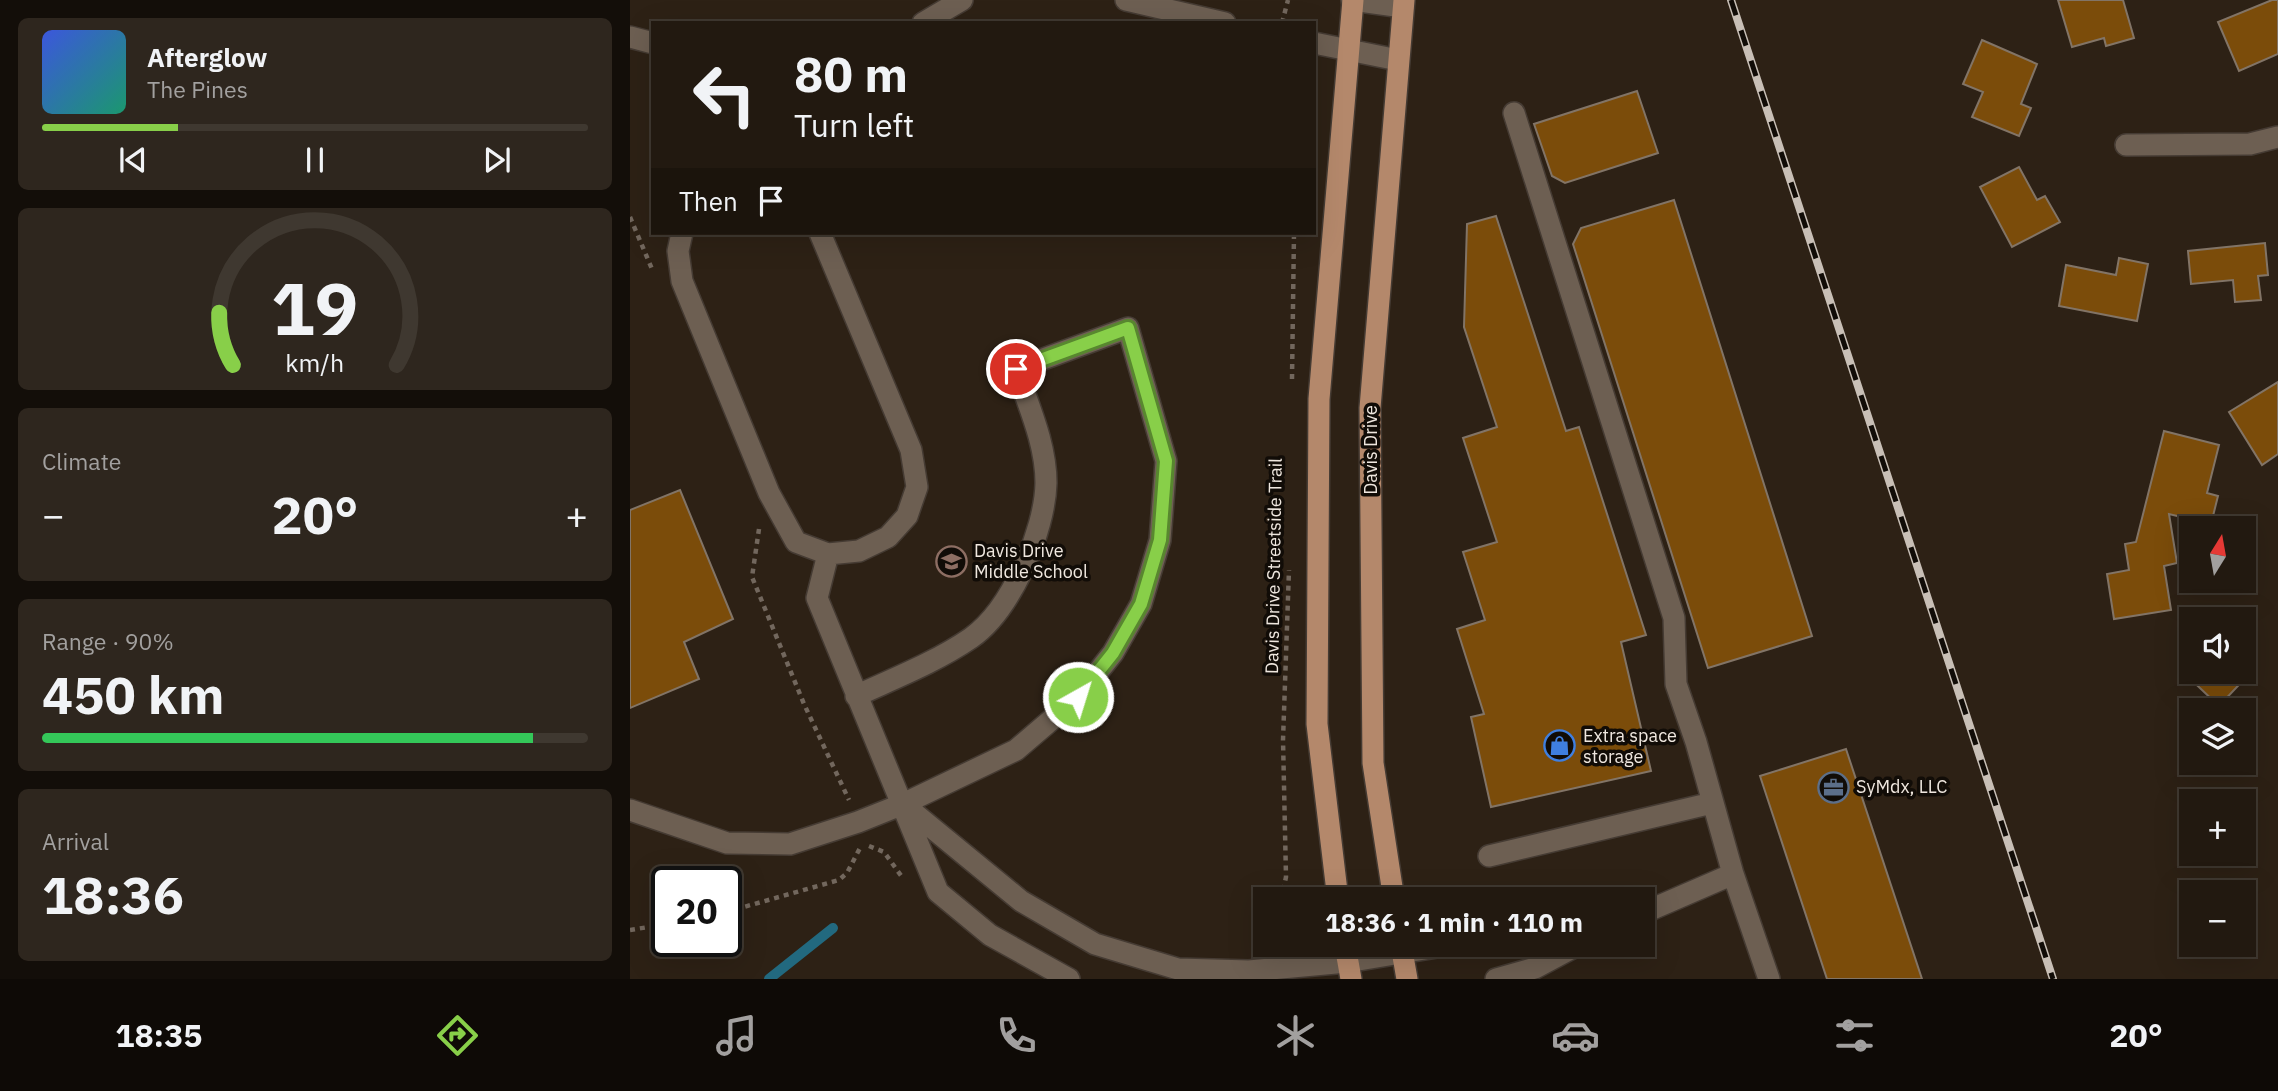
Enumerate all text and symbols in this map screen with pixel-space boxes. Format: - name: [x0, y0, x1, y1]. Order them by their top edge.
- text: Afterglow: [147, 40, 267, 74]
- text: 80 m: [794, 42, 908, 105]
- icon: left: [679, 49, 770, 140]
- text: The Pines: [147, 74, 248, 104]
- text: Turn left: [794, 104, 914, 146]
- icon: previous: [114, 141, 152, 179]
- icon: pause: [296, 141, 334, 179]
- icon: next: [478, 141, 516, 179]
- icon: arrive: [752, 182, 790, 220]
- text: Then: [679, 184, 738, 218]
- text: 19: [271, 261, 359, 356]
- pin: [986, 339, 1046, 399]
- text: km/h: [286, 346, 344, 379]
- icon: arrive: [997, 350, 1035, 388]
- street label: Davis Drive: [1359, 405, 1382, 495]
- text: Climate: [42, 446, 121, 476]
- street label: Davis Drive Streetside Trail: [1260, 458, 1287, 674]
- text: 20°: [272, 481, 358, 548]
- text: −: [42, 490, 65, 539]
- text: +: [565, 490, 588, 539]
- north arrow: [2179, 516, 2256, 593]
- map controls: [2179, 516, 2256, 957]
- place label: Davis Drive Middle School: [974, 539, 1088, 583]
- school or university icon: Davis Drive Middle School: [934, 544, 968, 578]
- button: sound: [2179, 607, 2256, 684]
- text: Range · 90%: [42, 626, 174, 656]
- position arrow: [1041, 660, 1115, 734]
- text: 450 km: [42, 661, 224, 728]
- button: layers: [2179, 698, 2256, 775]
- place label: Extra space storage: [1583, 724, 1677, 768]
- shop icon: Extra space storage: [1543, 729, 1577, 763]
- office icon: SyMdx, LLC: [1816, 770, 1850, 804]
- place label: SyMdx, LLC: [1856, 775, 1947, 798]
- button: +: [2179, 789, 2256, 866]
- text: Arrival: [42, 826, 109, 856]
- text: 18:36: [42, 861, 184, 928]
- speed limit sign: 20: [651, 866, 742, 957]
- button: −: [2179, 880, 2256, 957]
- text: 18:36 · 1 min · 110 m: [1325, 905, 1583, 939]
- icon: directions: [433, 1011, 482, 1060]
- icon: music: [712, 1011, 761, 1060]
- icon: phone: [992, 1011, 1041, 1060]
- icon: climate: [1271, 1011, 1320, 1060]
- icon: car: [1551, 1011, 1600, 1060]
- icon: filters: [1830, 1011, 1879, 1060]
- text: 18:35: [115, 1014, 203, 1056]
- text: 20°: [2109, 1014, 2163, 1056]

